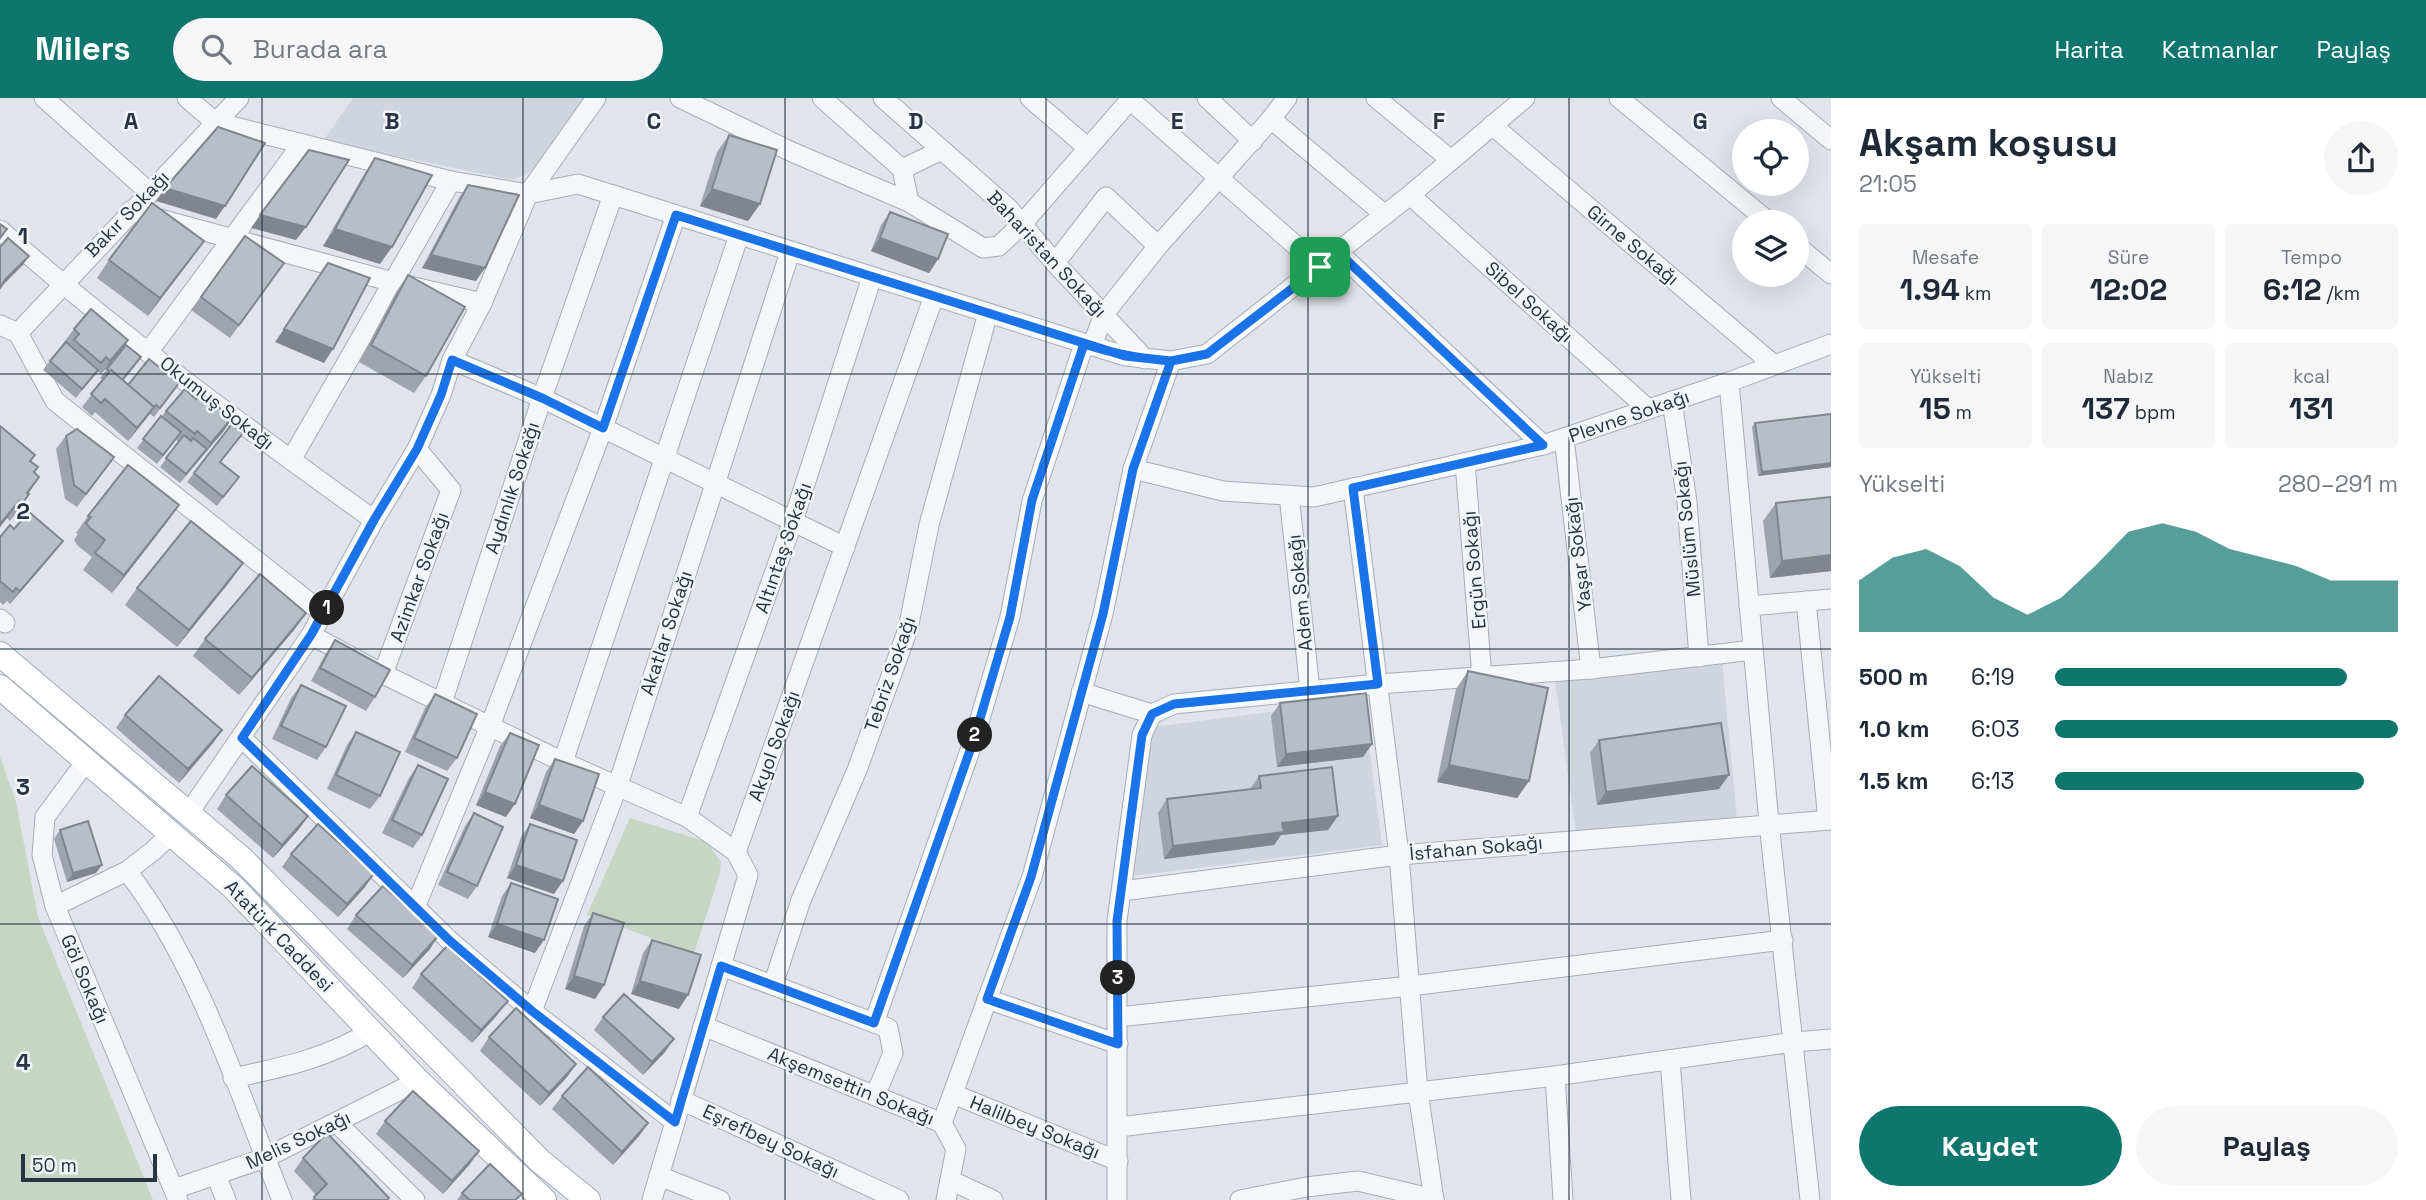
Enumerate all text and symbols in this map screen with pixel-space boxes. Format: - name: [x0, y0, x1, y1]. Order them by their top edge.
- search box: [173, 18, 663, 81]
- text: Milers: [35, 28, 131, 70]
- icon: search: [197, 30, 235, 68]
- text: Burada ara: [253, 32, 387, 66]
- text: Harita: [2055, 34, 2124, 65]
- text: Katmanlar: [2162, 34, 2278, 65]
- text: Paylaş: [2316, 34, 2391, 65]
- text: A: [124, 106, 139, 136]
- text: B: [384, 106, 400, 136]
- text: C: [647, 106, 661, 136]
- text: D: [908, 106, 924, 136]
- text: E: [1171, 106, 1183, 136]
- text: F: [1433, 106, 1445, 136]
- text: G: [1692, 106, 1708, 136]
- map controls: [1732, 119, 1809, 287]
- button: locate: [1732, 119, 1809, 196]
- text: Akşam koşusu: [1859, 119, 2118, 167]
- button: share: [2324, 121, 2398, 195]
- street label: Bakır Sokağı: [79, 165, 175, 263]
- text: 21:05: [1859, 169, 1917, 199]
- street label: Baharistan Sokağı: [982, 185, 1112, 323]
- street label: Girne Sokağı: [1582, 199, 1684, 291]
- button: layers: [1732, 210, 1809, 287]
- text: 1: [18, 221, 28, 251]
- pin: [1290, 237, 1350, 297]
- text: Mesafe: [1912, 245, 1979, 270]
- text: Süre: [2108, 245, 2149, 270]
- text: Tempo: [2281, 245, 2342, 270]
- icon: arrive: [1301, 248, 1339, 286]
- street label: Sibel Sokağı: [1480, 256, 1578, 348]
- text: 1.94: [1900, 270, 1960, 309]
- text: 12:02: [2090, 270, 2167, 309]
- text: 6:12: [2263, 270, 2322, 309]
- text: km: [1960, 281, 1991, 306]
- text: /km: [2322, 281, 2360, 306]
- street label: Okumuş Sokağı: [155, 351, 279, 455]
- text: Yükselti: [1910, 364, 1981, 389]
- text: Nabız: [2103, 364, 2154, 389]
- text: kcal: [2293, 364, 2330, 389]
- street label: Plevne Sokağı: [1565, 384, 1693, 448]
- text: 15: [1919, 389, 1951, 428]
- text: 137: [2081, 389, 2130, 428]
- text: 131: [2289, 389, 2334, 428]
- text: m: [1951, 400, 1972, 425]
- text: bpm: [2130, 400, 2176, 425]
- street label: Aydınlık Sokağı: [479, 419, 545, 557]
- street label: Müslüm Sokağı: [1667, 460, 1707, 598]
- text: Yükselti: [1859, 469, 1945, 499]
- text: 280–291 m: [2278, 469, 2398, 499]
- street label: Altıntaş Sokağı: [749, 479, 817, 617]
- text: 2: [16, 496, 30, 526]
- street label: Yaşar Sokağı: [1559, 496, 1597, 612]
- street label: Azimkar Sokağı: [384, 508, 454, 646]
- street label: Ergün Sokağı: [1456, 510, 1492, 630]
- street label: Adem Sokağı: [1281, 533, 1319, 653]
- street label: Akatlar Sokağı: [634, 568, 698, 698]
- pin: 1: [310, 590, 344, 626]
- text: 1: [322, 595, 331, 620]
- street label: Tebriz Sokağı: [859, 613, 921, 735]
- text: 500 m: [1859, 662, 1928, 692]
- text: 6:19: [1971, 662, 2015, 692]
- street label: Akyol Sokağı: [742, 687, 806, 805]
- text: 1.0 km: [1859, 714, 1929, 744]
- text: 6:03: [1971, 714, 2020, 744]
- pin: 2: [958, 718, 992, 752]
- text: 2: [969, 722, 980, 747]
- text: 1.5 km: [1859, 766, 1929, 796]
- text: 6:13: [1971, 766, 2014, 796]
- text: 3: [16, 772, 30, 802]
- street label: İsfahan Sokağı: [1408, 830, 1544, 866]
- street label: Atatürk Caddesi: [219, 875, 339, 997]
- street label: Göl Sokağı: [55, 931, 115, 1027]
- pin: 3: [1100, 960, 1136, 996]
- text: 3: [1112, 965, 1123, 990]
- street label: Akşemsettin Sokağı: [764, 1041, 938, 1131]
- text: 4: [16, 1047, 31, 1077]
- street label: Halilbey Sokağı: [966, 1090, 1104, 1164]
- street label: Eşrefbey Sokağı: [699, 1098, 843, 1184]
- street label: Melis Sokağı: [242, 1105, 354, 1175]
- button: Kaydet: [1859, 1106, 2122, 1186]
- button: Paylaş: [2136, 1106, 2398, 1186]
- scale bar: [21, 1151, 158, 1183]
- text: 50 m: [32, 1153, 77, 1178]

